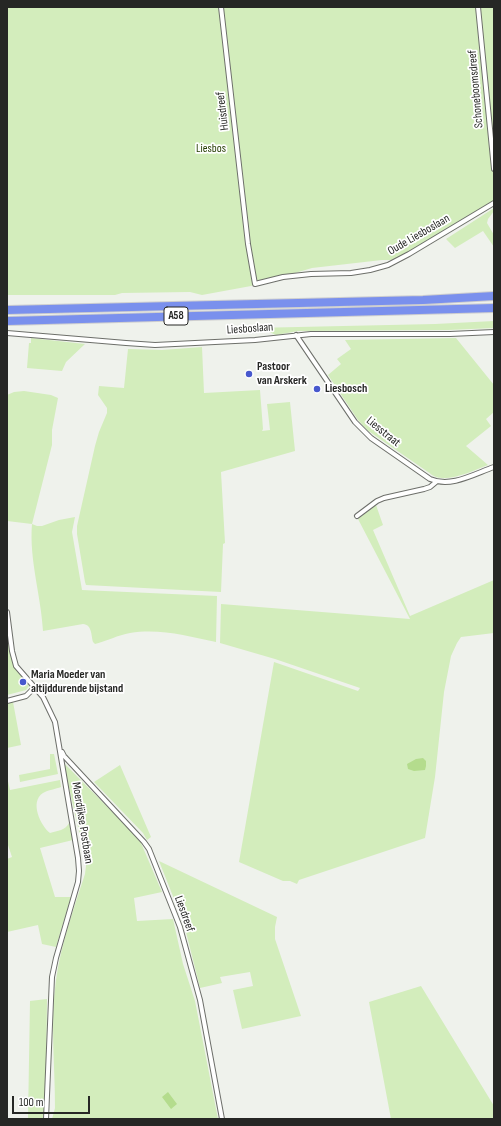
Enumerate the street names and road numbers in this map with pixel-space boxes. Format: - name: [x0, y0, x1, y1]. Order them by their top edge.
- street label: Schoneboomsdreef: [465, 49, 487, 129]
- street label: Huisdreef: [213, 91, 233, 131]
- street label: Oude Liesboslaan: [385, 211, 453, 259]
- road number: A58: [164, 307, 188, 325]
- street label: Liesboslaan: [226, 320, 274, 338]
- street label: Liesstraat: [363, 414, 403, 450]
- street label: Moerdijkse Postbaan: [68, 781, 96, 865]
- street label: Liesdreef: [171, 894, 197, 934]

